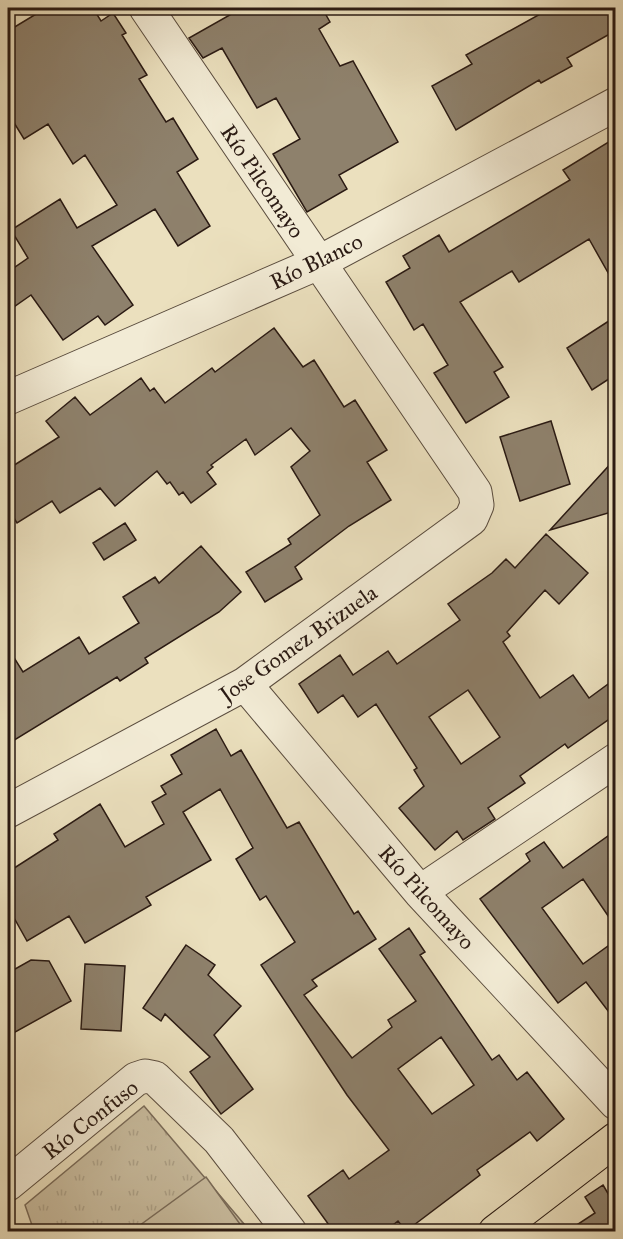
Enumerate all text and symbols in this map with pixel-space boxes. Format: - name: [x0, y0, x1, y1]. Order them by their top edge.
- street label: Río Pilcomayo: [215, 119, 310, 243]
- street label: Río Blanco: [266, 227, 367, 295]
- street label: Jose Gomez Brizuela: [213, 578, 383, 709]
- street label: Río Pilcomayo: [373, 840, 481, 955]
- street label: Río Confuso: [37, 1074, 144, 1165]

